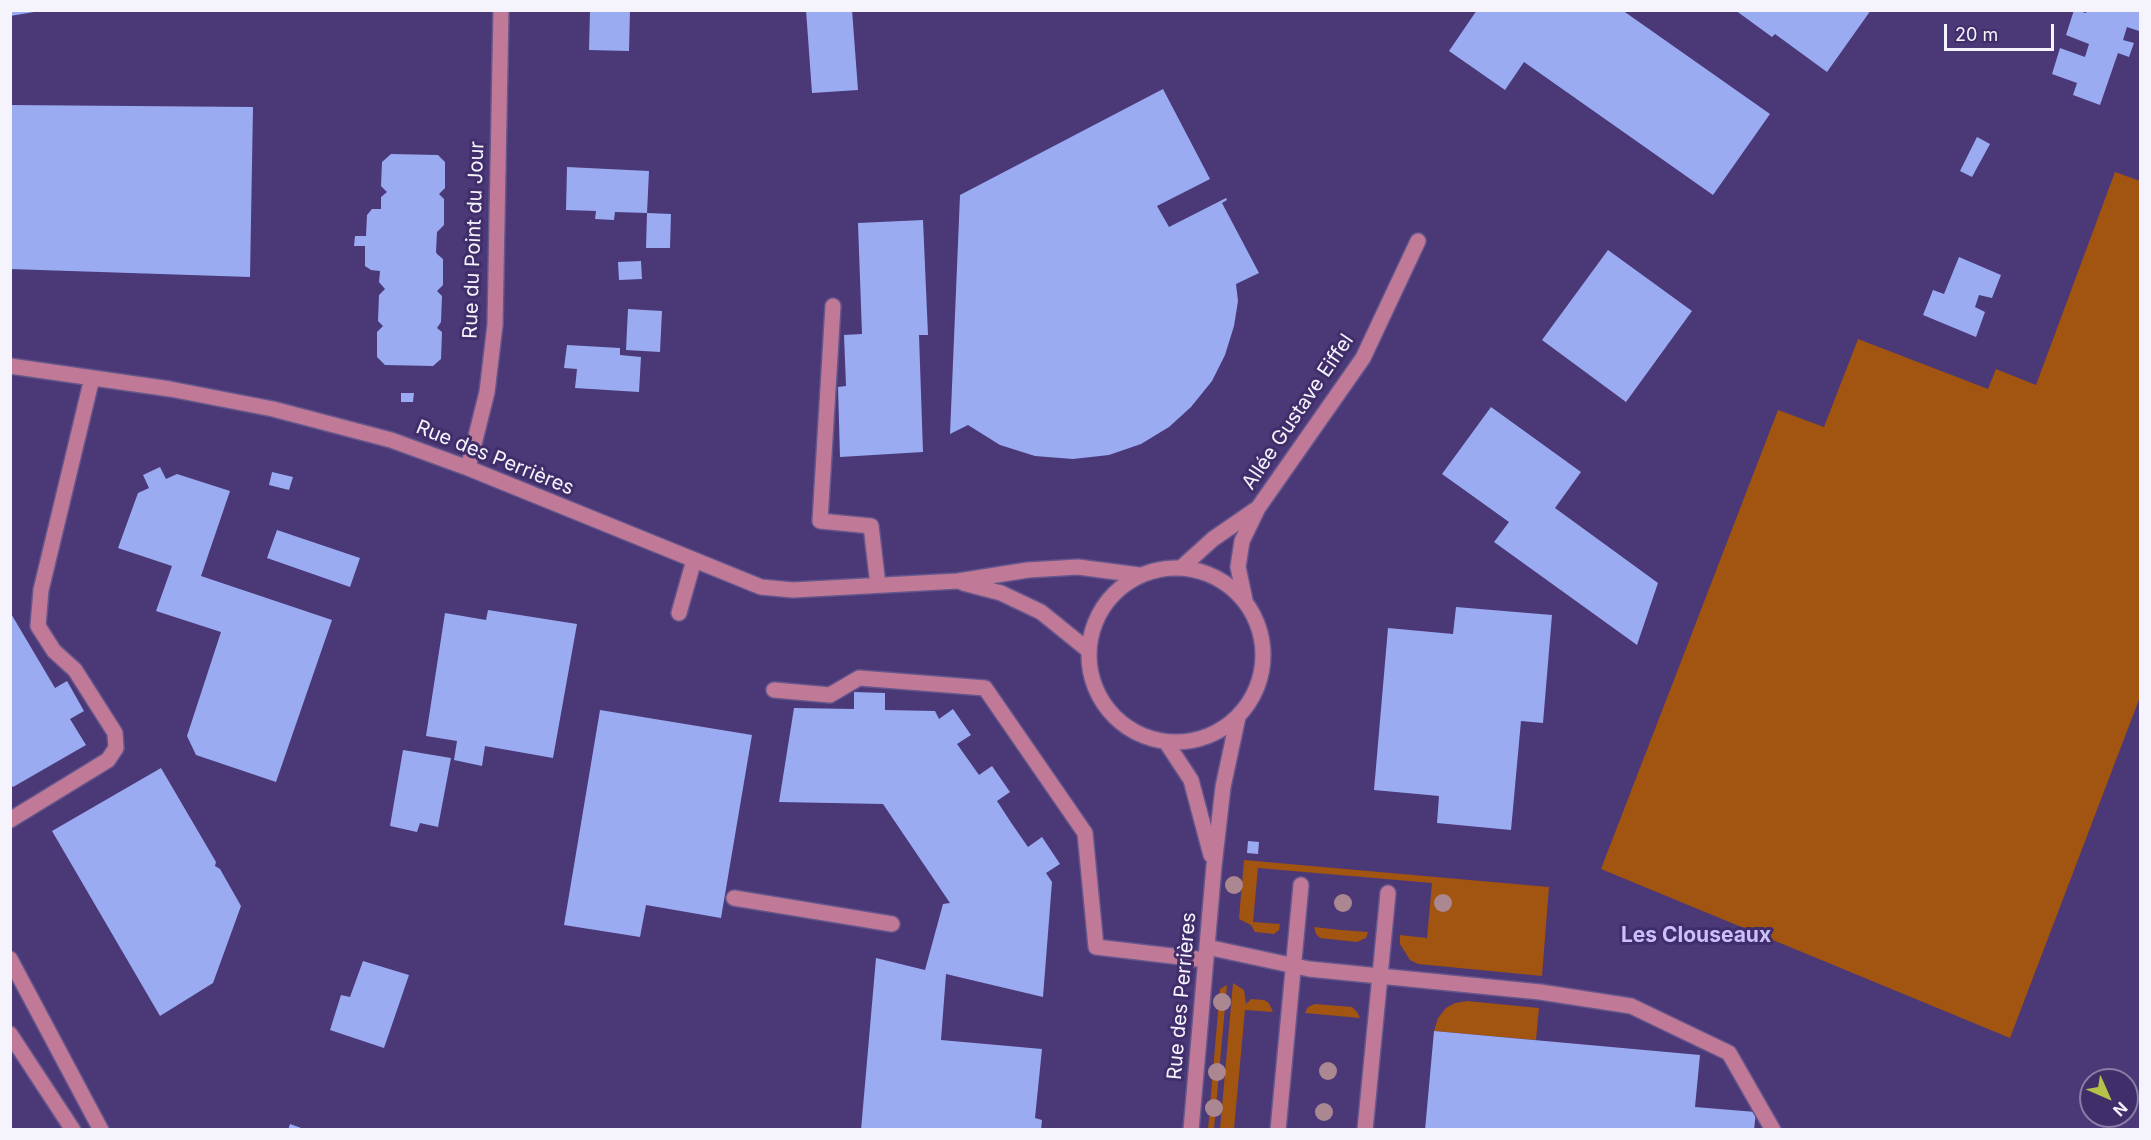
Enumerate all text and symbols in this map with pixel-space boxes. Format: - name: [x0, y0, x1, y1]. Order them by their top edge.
- scale bar: [1947, 12, 2056, 50]
- text: 20 m: [1955, 24, 1998, 45]
- street label: Rue du Point du Jour: [459, 141, 489, 339]
- street label: Allée Gustave Eiffel: [1237, 330, 1359, 494]
- street label: Rue des Perrières: [413, 415, 577, 501]
- street label: Rue des Perrières: [1163, 911, 1201, 1081]
- district label: Les Clouseaux: [1621, 923, 1771, 949]
- north arrow: [2079, 1068, 2139, 1128]
- text: N: [2109, 1098, 2132, 1121]

